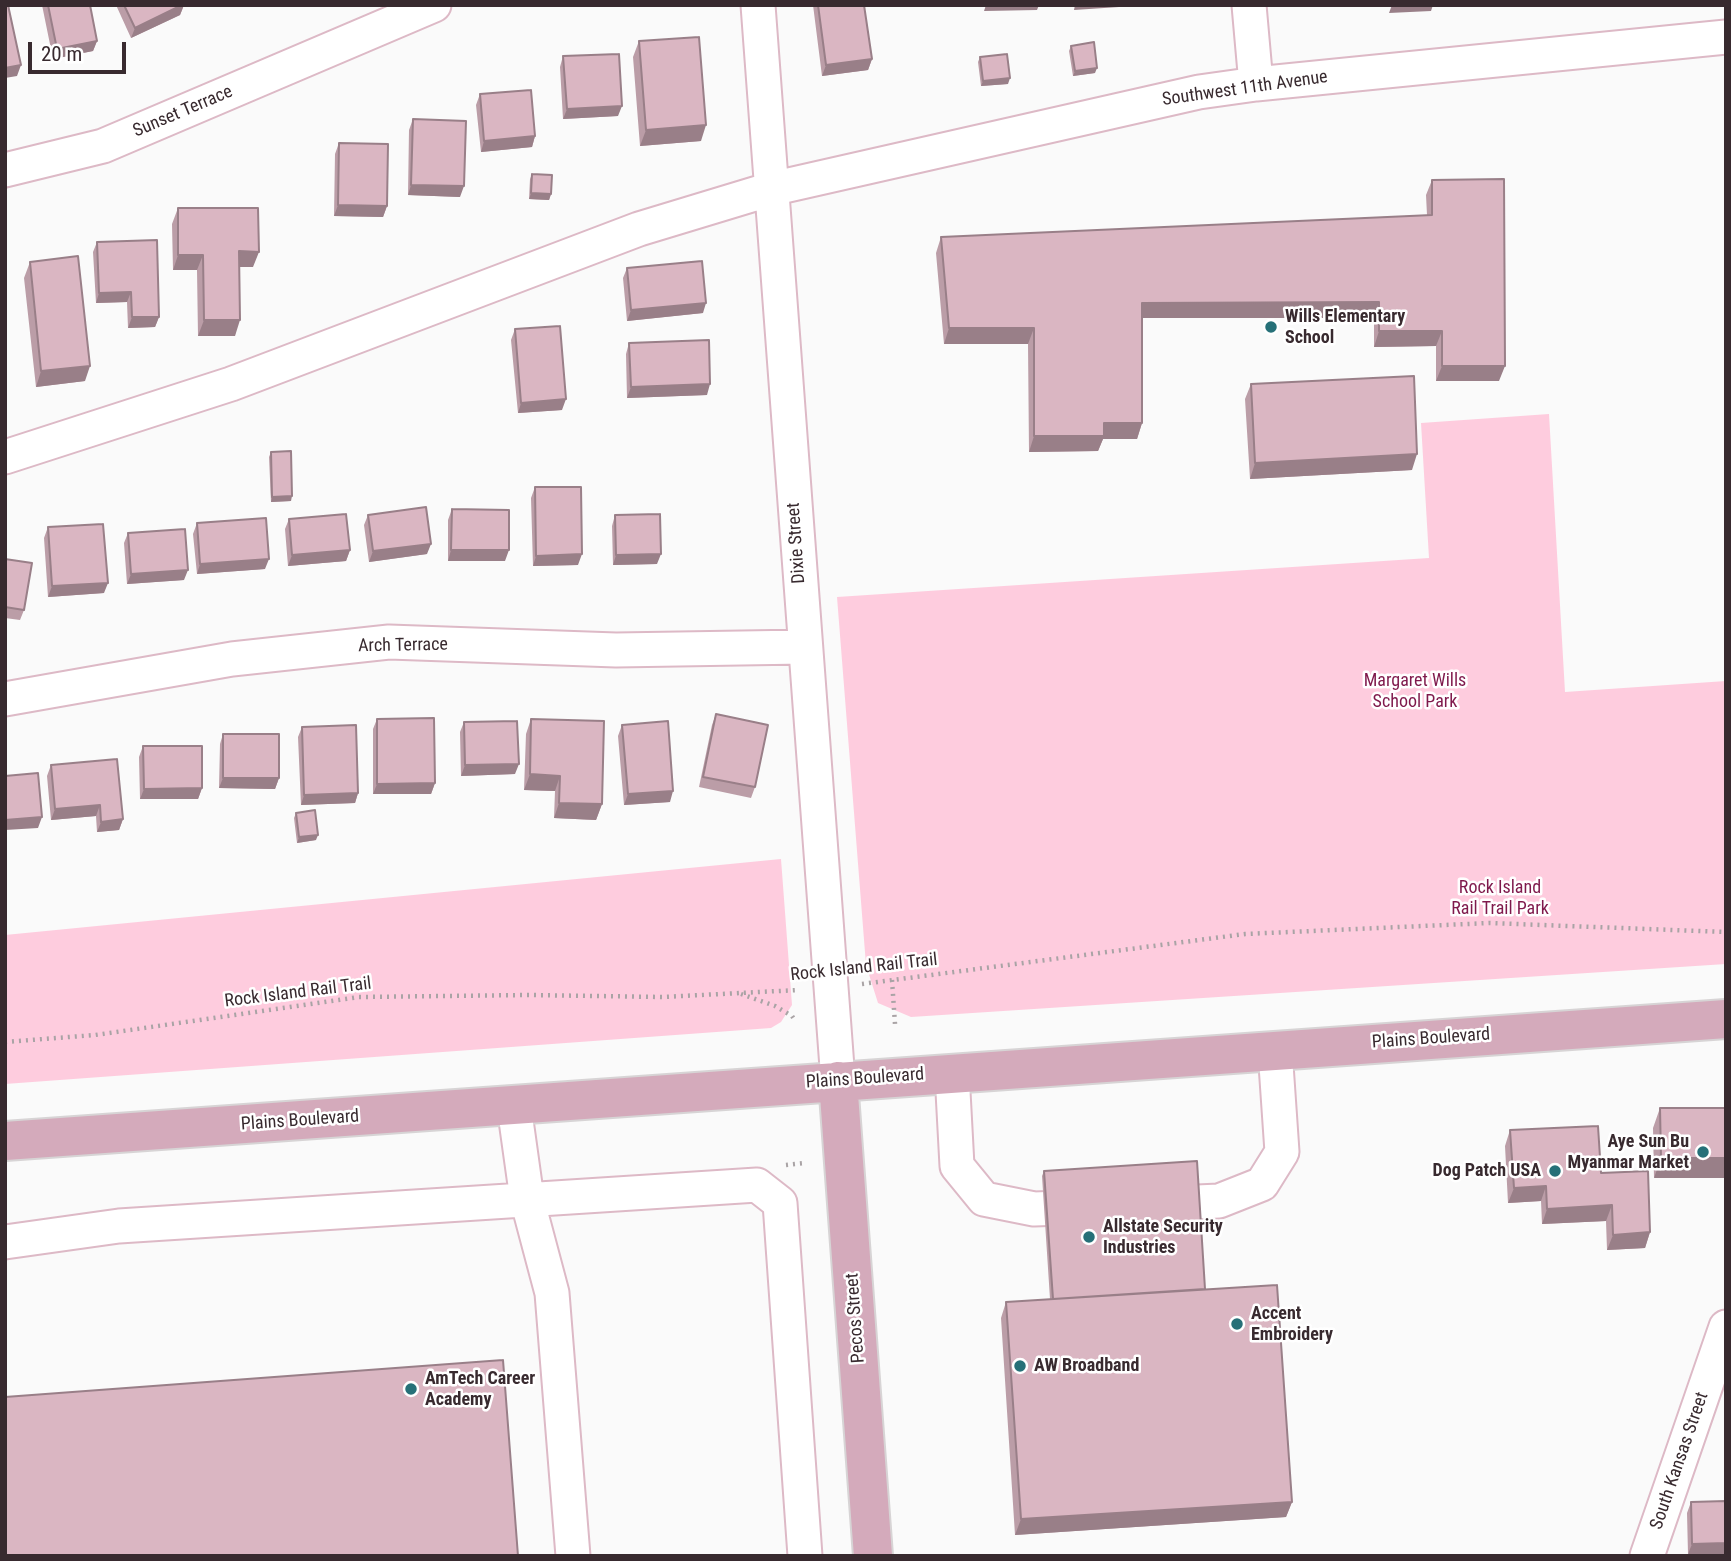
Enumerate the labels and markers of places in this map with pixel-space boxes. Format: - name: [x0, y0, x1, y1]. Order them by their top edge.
- place label: Wills Elementary School: [1285, 306, 1405, 348]
- marker: Wills Elementary School: [1263, 319, 1279, 335]
- place label: Aye Sun Bu Myanmar Market: [1568, 1131, 1689, 1174]
- marker: Aye Sun Bu Myanmar Market: [1695, 1144, 1711, 1160]
- place label: Dog Patch USA: [1433, 1160, 1541, 1182]
- marker: Dog Patch USA: [1547, 1163, 1563, 1179]
- place label: Allstate Security Industries: [1103, 1216, 1223, 1258]
- marker: Allstate Security Industries: [1081, 1229, 1097, 1245]
- place label: Accent Embroidery: [1251, 1303, 1333, 1346]
- marker: Accent Embroidery: [1229, 1316, 1245, 1332]
- place label: AW Broadband: [1034, 1355, 1139, 1377]
- marker: AW Broadband: [1012, 1358, 1028, 1374]
- place label: AmTech Career Academy: [425, 1368, 535, 1410]
- marker: AmTech Career Academy: [403, 1381, 419, 1397]

